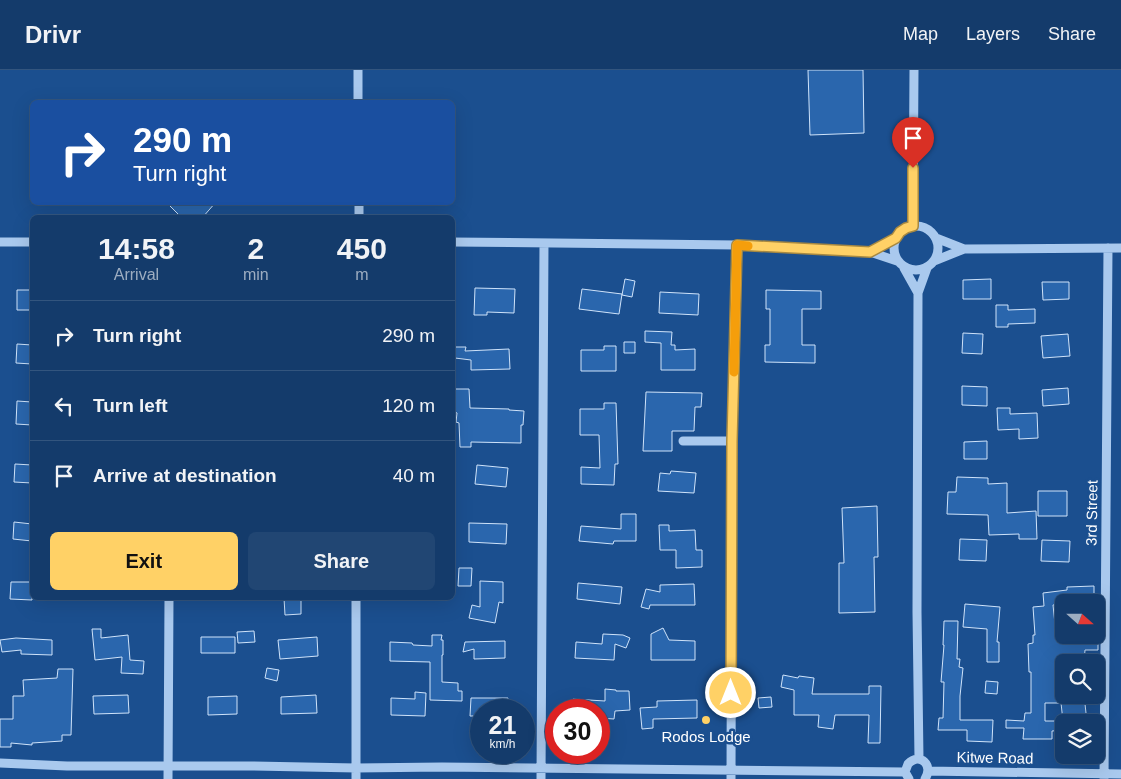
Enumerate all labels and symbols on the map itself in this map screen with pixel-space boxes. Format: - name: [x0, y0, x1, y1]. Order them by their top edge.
- pin: [892, 117, 934, 168]
- street label: 3rd Street: [1082, 479, 1101, 546]
- north arrow: [1055, 594, 1105, 644]
- position arrow: [704, 666, 756, 718]
- speed limit sign: 30: [545, 699, 610, 764]
- marker: Rodos Lodge: [700, 714, 712, 726]
- place label: Rodos Lodge: [661, 728, 751, 745]
- street label: Kitwe Road: [957, 748, 1034, 767]

